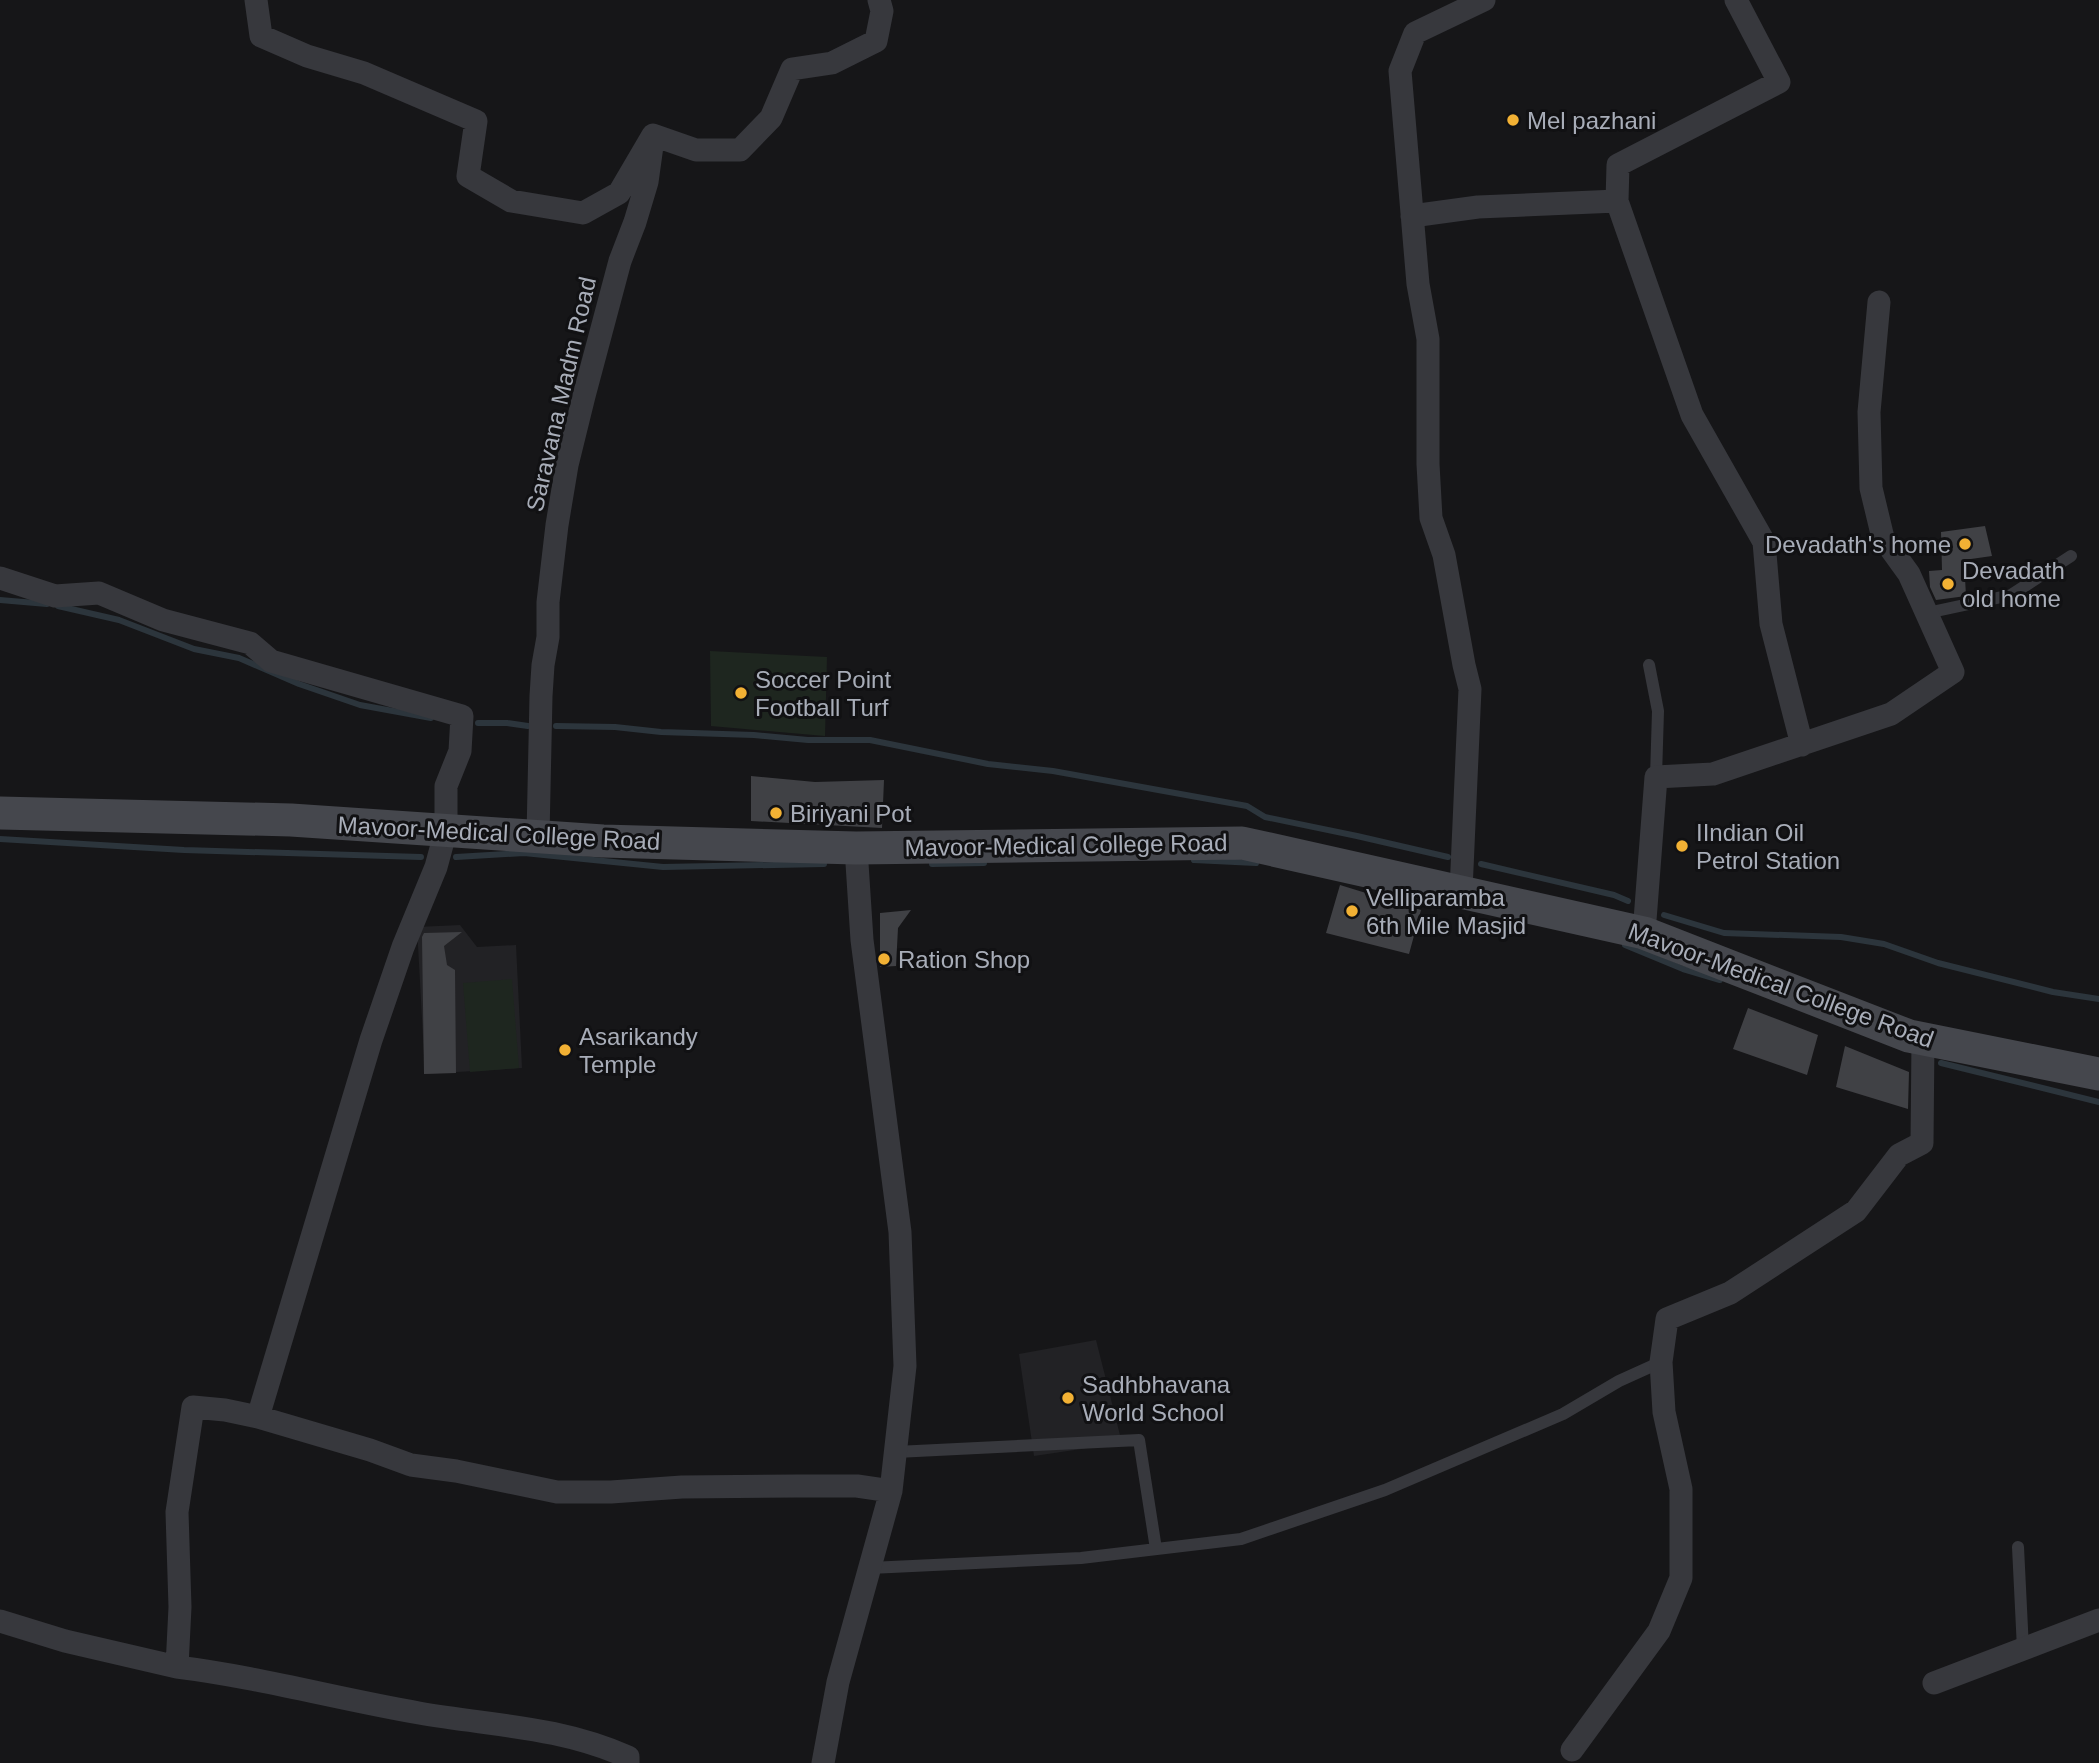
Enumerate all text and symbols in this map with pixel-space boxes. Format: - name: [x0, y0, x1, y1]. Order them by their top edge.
- place label: Mel pazhani: [1527, 107, 1656, 134]
- marker: Mel pazhani: [1505, 112, 1521, 128]
- street label: Saravana Madm Road: [521, 274, 601, 514]
- place label: Devadath's home: [1765, 531, 1951, 558]
- marker: Devadath's home: [1957, 536, 1973, 552]
- place label: Devadath old home: [1962, 557, 2065, 612]
- marker: Devadath old home: [1940, 576, 1956, 592]
- place label: Soccer Point Football Turf: [755, 666, 891, 721]
- marker: Soccer Point Football Turf: [733, 685, 749, 701]
- place label: Biriyani Pot: [790, 800, 912, 827]
- marker: Biriyani Pot: [768, 805, 784, 821]
- street label: Mavoor-Medical College Road: [337, 811, 661, 855]
- place label: IIndian Oil Petrol Station: [1696, 819, 1840, 874]
- street label: Mavoor-Medical College Road: [904, 829, 1228, 861]
- marker: IIndian Oil Petrol Station: [1674, 838, 1690, 854]
- place label: Velliparamba 6th Mile Masjid: [1366, 884, 1526, 939]
- marker: Velliparamba 6th Mile Masjid: [1344, 903, 1360, 919]
- street label: Mavoor-Medical College Road: [1625, 917, 1937, 1053]
- place label: Ration Shop: [898, 946, 1030, 973]
- marker: Ration Shop: [876, 951, 892, 967]
- place label: Asarikandy Temple: [579, 1023, 698, 1078]
- marker: Asarikandy Temple: [557, 1042, 573, 1058]
- place label: Sadhbhavana World School: [1082, 1371, 1231, 1426]
- marker: Sadhbhavana World School: [1060, 1390, 1076, 1406]

